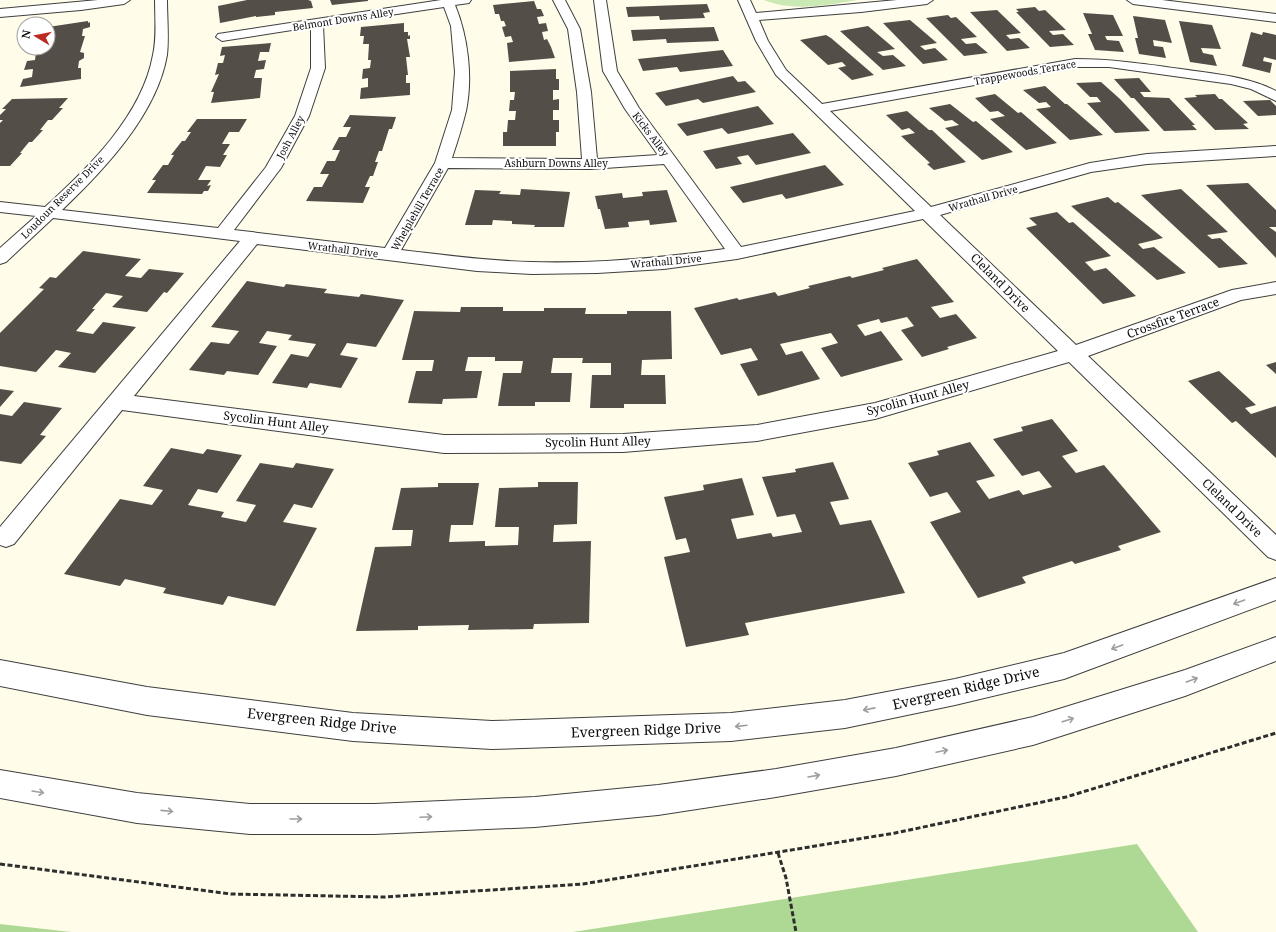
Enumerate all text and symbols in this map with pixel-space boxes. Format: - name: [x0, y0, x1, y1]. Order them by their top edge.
- street label: Belmont Downs Alley: [291, 4, 395, 34]
- north arrow: [16, 16, 56, 56]
- text: N: [18, 28, 34, 40]
- street label: Trappewoods Terrace: [973, 56, 1077, 88]
- street label: Kicks Alley: [630, 109, 673, 159]
- street label: Josh Alley: [272, 113, 307, 162]
- street label: Loudoun Reserve Drive: [17, 152, 107, 242]
- street label: Ashburn Downs Alley: [504, 156, 608, 170]
- street label: Whelplehill Terrace: [387, 165, 447, 253]
- street label: Wrathall Drive: [947, 181, 1019, 215]
- street label: Wrathall Drive: [307, 238, 379, 260]
- street label: Cleland Drive: [967, 249, 1034, 316]
- street label: Wrathall Drive: [630, 251, 702, 271]
- street label: Crossfire Terrace: [1124, 293, 1221, 342]
- street label: Sycolin Hunt Alley: [865, 376, 971, 419]
- street label: Sycolin Hunt Alley: [223, 407, 330, 436]
- street label: Sycolin Hunt Alley: [545, 432, 651, 451]
- street label: Cleland Drive: [1198, 475, 1266, 541]
- one-way arrow: [1234, 599, 1246, 607]
- one-way arrow: [1112, 643, 1124, 651]
- street label: Evergreen Ridge Drive: [890, 661, 1041, 714]
- one-way arrow: [1185, 676, 1198, 683]
- street label: Evergreen Ridge Drive: [246, 703, 398, 738]
- one-way arrow: [863, 705, 876, 713]
- one-way arrow: [1061, 716, 1074, 723]
- street label: Evergreen Ridge Drive: [570, 717, 722, 742]
- one-way arrow: [734, 722, 747, 730]
- one-way arrow: [935, 747, 948, 755]
- one-way arrow: [807, 772, 820, 780]
- one-way arrow: [31, 788, 44, 796]
- one-way arrow: [160, 807, 173, 814]
- one-way arrow: [419, 813, 432, 821]
- one-way arrow: [289, 815, 302, 823]

